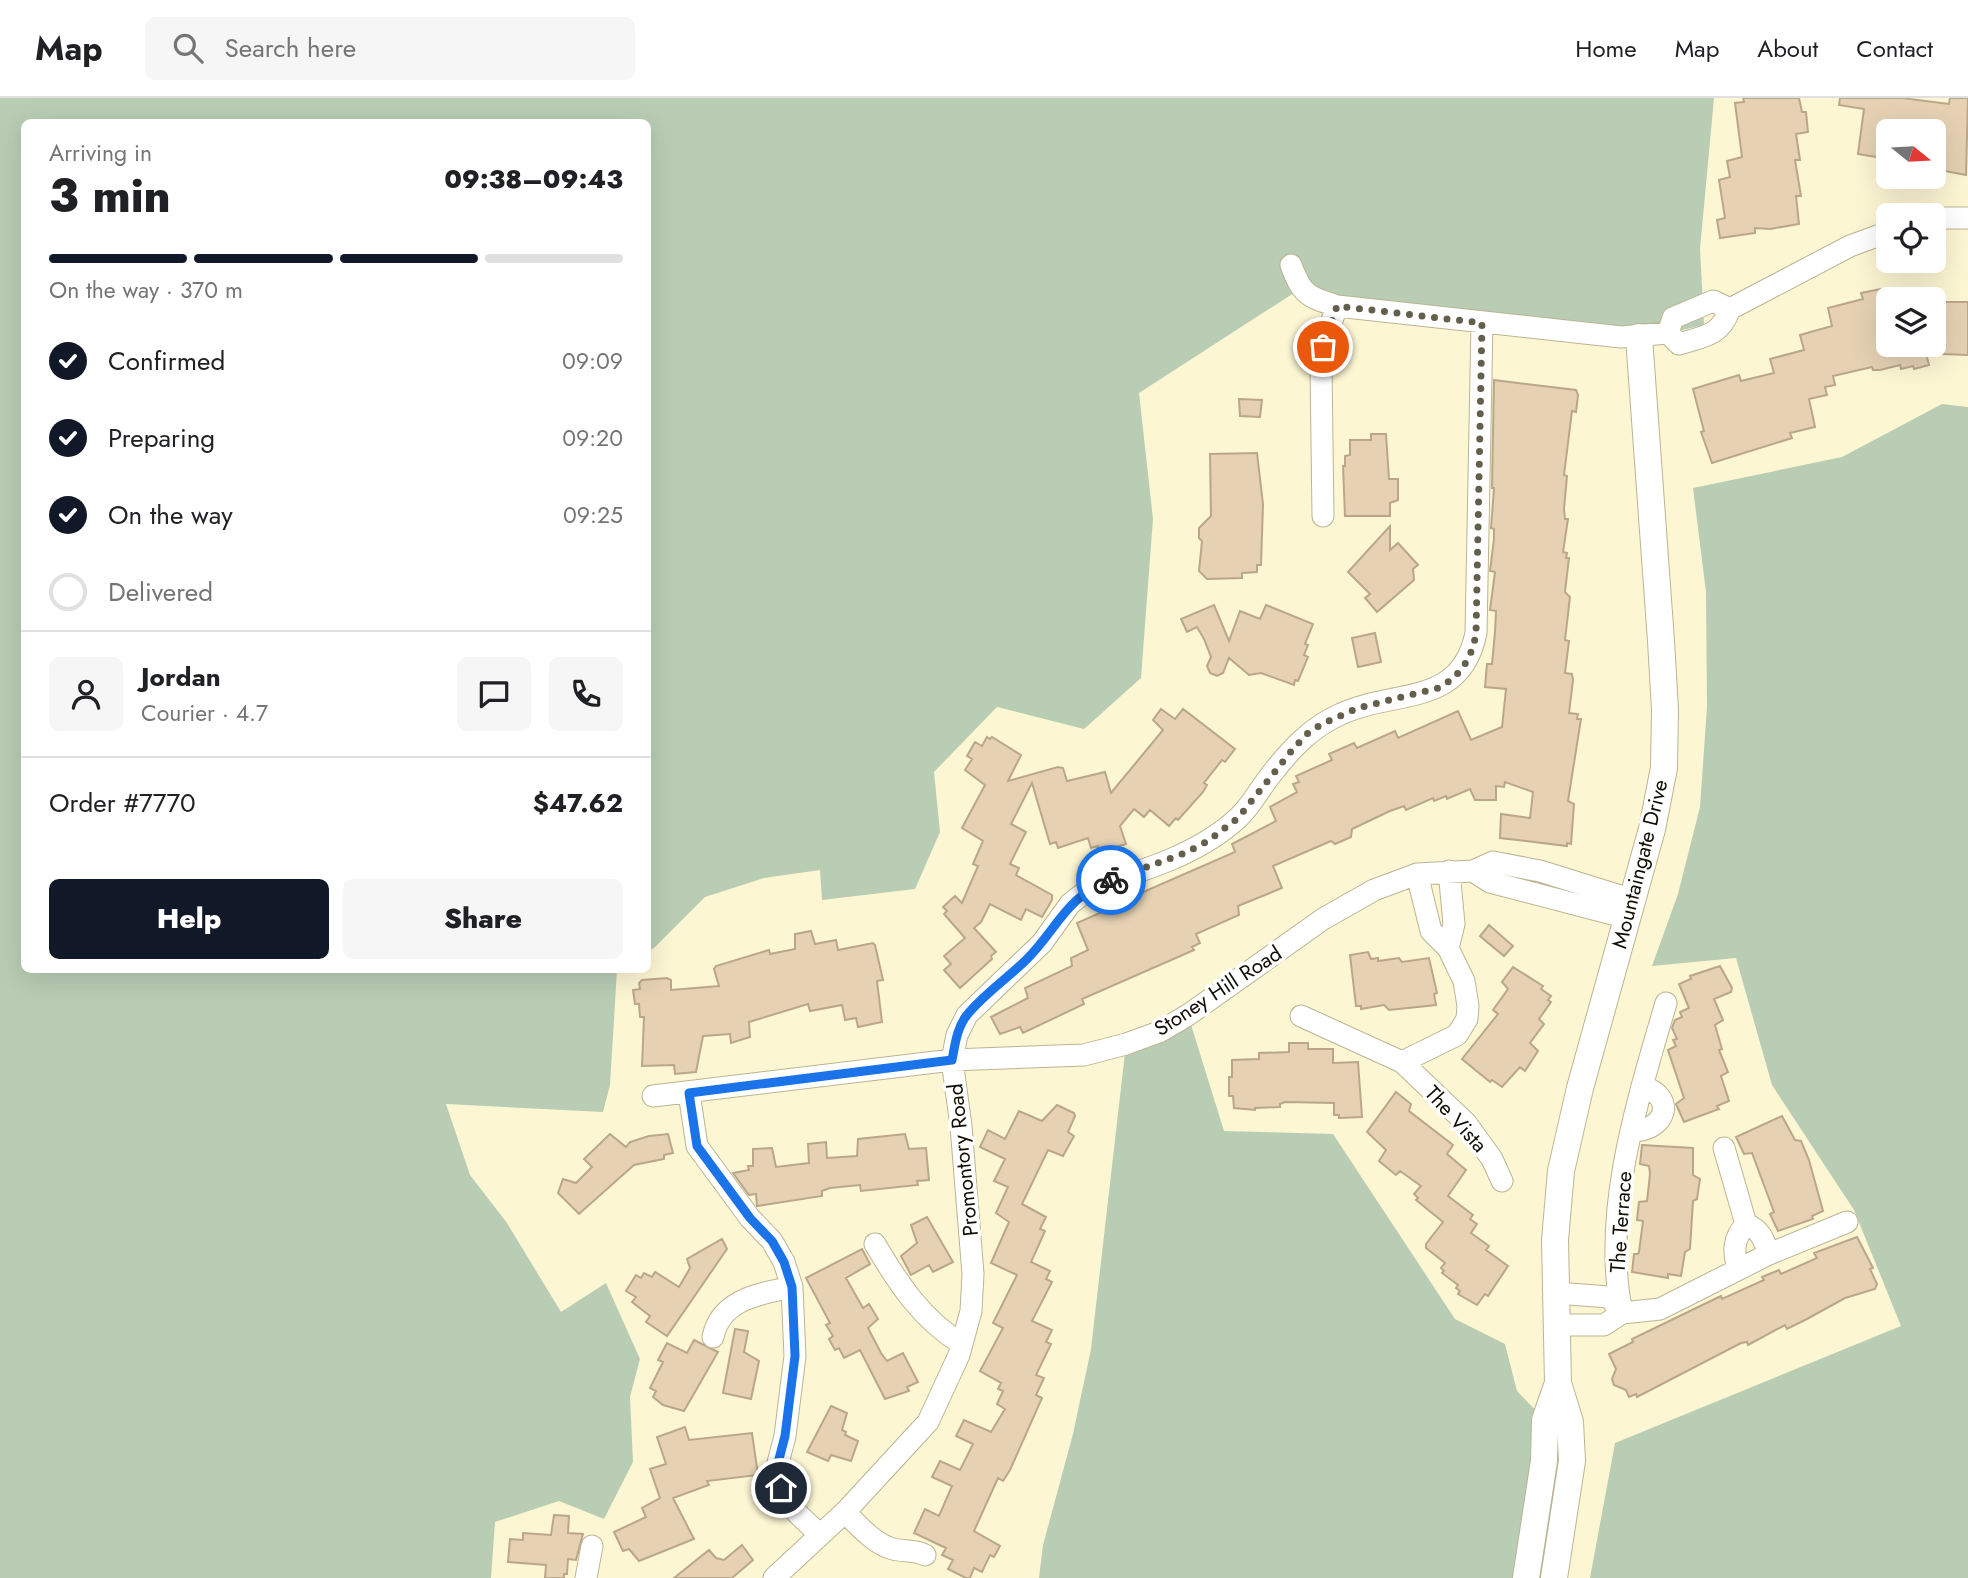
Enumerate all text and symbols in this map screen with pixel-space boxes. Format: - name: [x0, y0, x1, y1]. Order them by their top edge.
- search box: [145, 17, 635, 80]
- text: Map: [35, 25, 103, 72]
- icon: search: [169, 29, 207, 67]
- text: Search here: [225, 29, 356, 67]
- text: Home: [1575, 31, 1637, 66]
- text: Map: [1675, 31, 1719, 66]
- text: About: [1757, 31, 1818, 66]
- text: Contact: [1856, 31, 1933, 66]
- north arrow: [1876, 119, 1946, 189]
- map controls: [1876, 119, 1946, 357]
- text: Arriving in: [49, 136, 152, 170]
- text: 09:38–09:43: [444, 160, 623, 198]
- text: 3 min: [49, 163, 171, 229]
- button: locate: [1876, 203, 1946, 273]
- text: On the way · 370 m: [49, 273, 243, 307]
- button: layers: [1876, 287, 1946, 357]
- pin: [1293, 317, 1353, 377]
- icon: bag: [1304, 328, 1342, 366]
- icon: check: [49, 342, 87, 380]
- text: Confirmed: [108, 342, 225, 380]
- text: 09:09: [562, 344, 623, 378]
- icon: check: [49, 419, 87, 457]
- text: Preparing: [108, 419, 215, 457]
- text: 09:20: [562, 421, 623, 455]
- icon: check: [49, 496, 87, 534]
- text: On the way: [108, 496, 233, 534]
- text: 09:25: [563, 498, 623, 532]
- text: Delivered: [108, 573, 213, 611]
- button: person: [49, 657, 123, 731]
- button: chat: [457, 657, 531, 731]
- button: phone: [549, 657, 623, 731]
- text: Jordan: [141, 658, 221, 696]
- text: Courier · 4.7: [141, 696, 268, 730]
- street label: Mountaingate Drive: [1605, 776, 1676, 952]
- text: Order #7770: [49, 784, 196, 822]
- text: $47.62: [533, 784, 623, 822]
- courier: [1076, 845, 1146, 915]
- icon: bike: [1092, 861, 1130, 899]
- button: Help: [49, 879, 329, 959]
- button: Share: [343, 879, 623, 959]
- street label: Stoney Hill Road: [1148, 938, 1288, 1044]
- street label: The Vista: [1418, 1079, 1494, 1159]
- street label: Promontory Road: [940, 1082, 986, 1238]
- street label: The Terrace: [1602, 1170, 1640, 1274]
- pin: [751, 1458, 811, 1518]
- icon: home: [762, 1469, 800, 1507]

